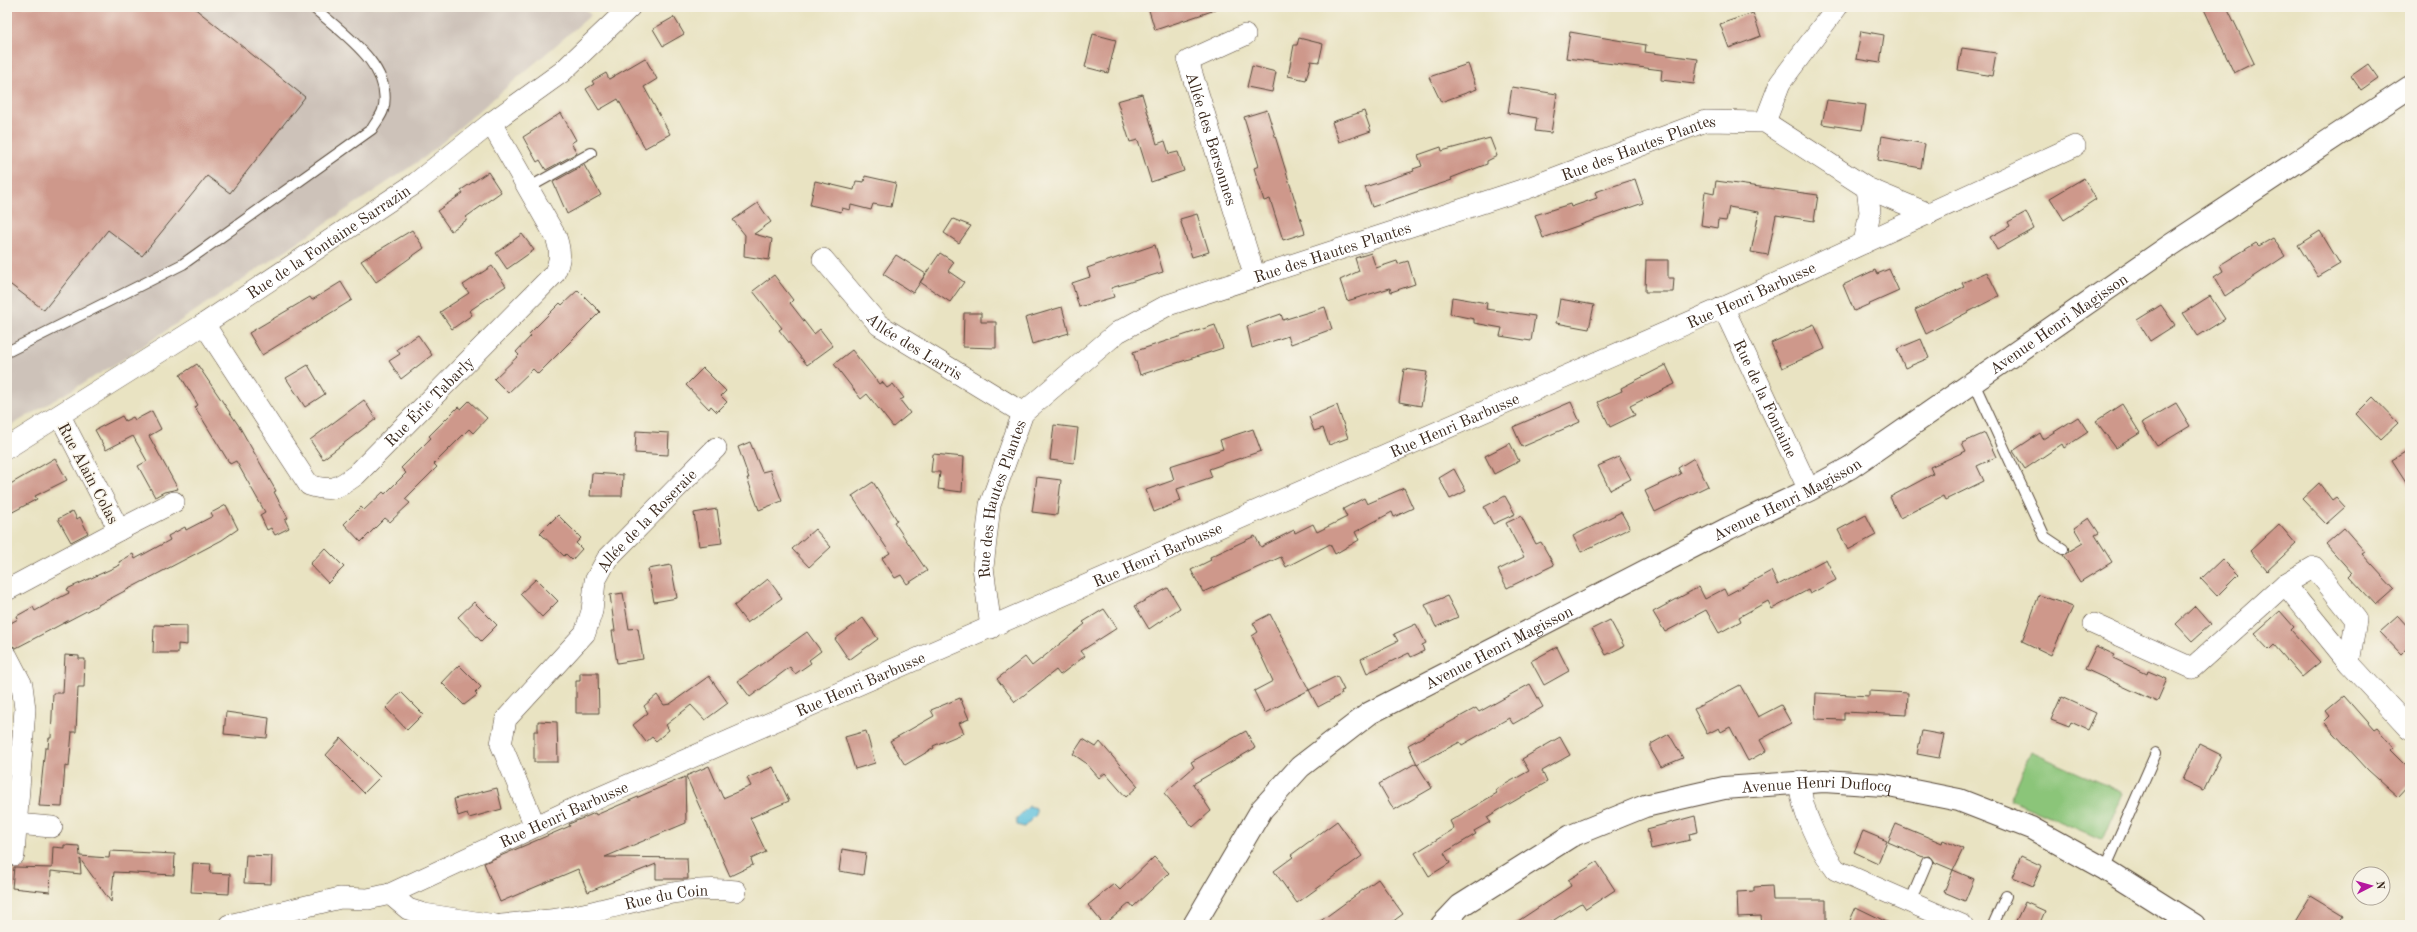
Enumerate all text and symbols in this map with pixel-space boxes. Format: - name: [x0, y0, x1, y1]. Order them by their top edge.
- street label: Allée des Bersonnes: [1182, 71, 1238, 208]
- street label: Rue des Hautes Plantes: [1560, 114, 1716, 185]
- street label: Rue de la Fontaine Sarrazin: [245, 183, 414, 303]
- street label: Rue des Hautes Plantes: [1252, 221, 1413, 287]
- street label: Rue Henri Barbusse: [1685, 260, 1819, 332]
- street label: Avenue Henri Magisson: [1987, 271, 2132, 378]
- street label: Allée des Larris: [862, 311, 965, 384]
- street label: Rue de la Fontaine: [1729, 338, 1799, 461]
- street label: Rue Éric Tabarly: [383, 354, 478, 451]
- street label: Rue Henri Barbusse: [1388, 391, 1522, 462]
- street label: Rue des Hautes Plantes: [977, 418, 1030, 579]
- street label: Rue Alain Colas: [54, 421, 121, 527]
- street label: Avenue Henri Magisson: [1711, 456, 1865, 545]
- street label: Allée de la Roseraie: [595, 467, 700, 576]
- street label: Rue Henri Barbusse: [1091, 521, 1225, 591]
- street label: Avenue Henri Magisson: [1423, 604, 1576, 693]
- street label: Rue Henri Barbusse: [794, 650, 928, 721]
- street label: Avenue Henri Duflocq: [1740, 775, 1893, 797]
- street label: Rue Henri Barbusse: [498, 780, 631, 852]
- north arrow: [2351, 866, 2391, 906]
- text: N: [2374, 880, 2385, 890]
- street label: Rue du Coin: [623, 883, 709, 914]

